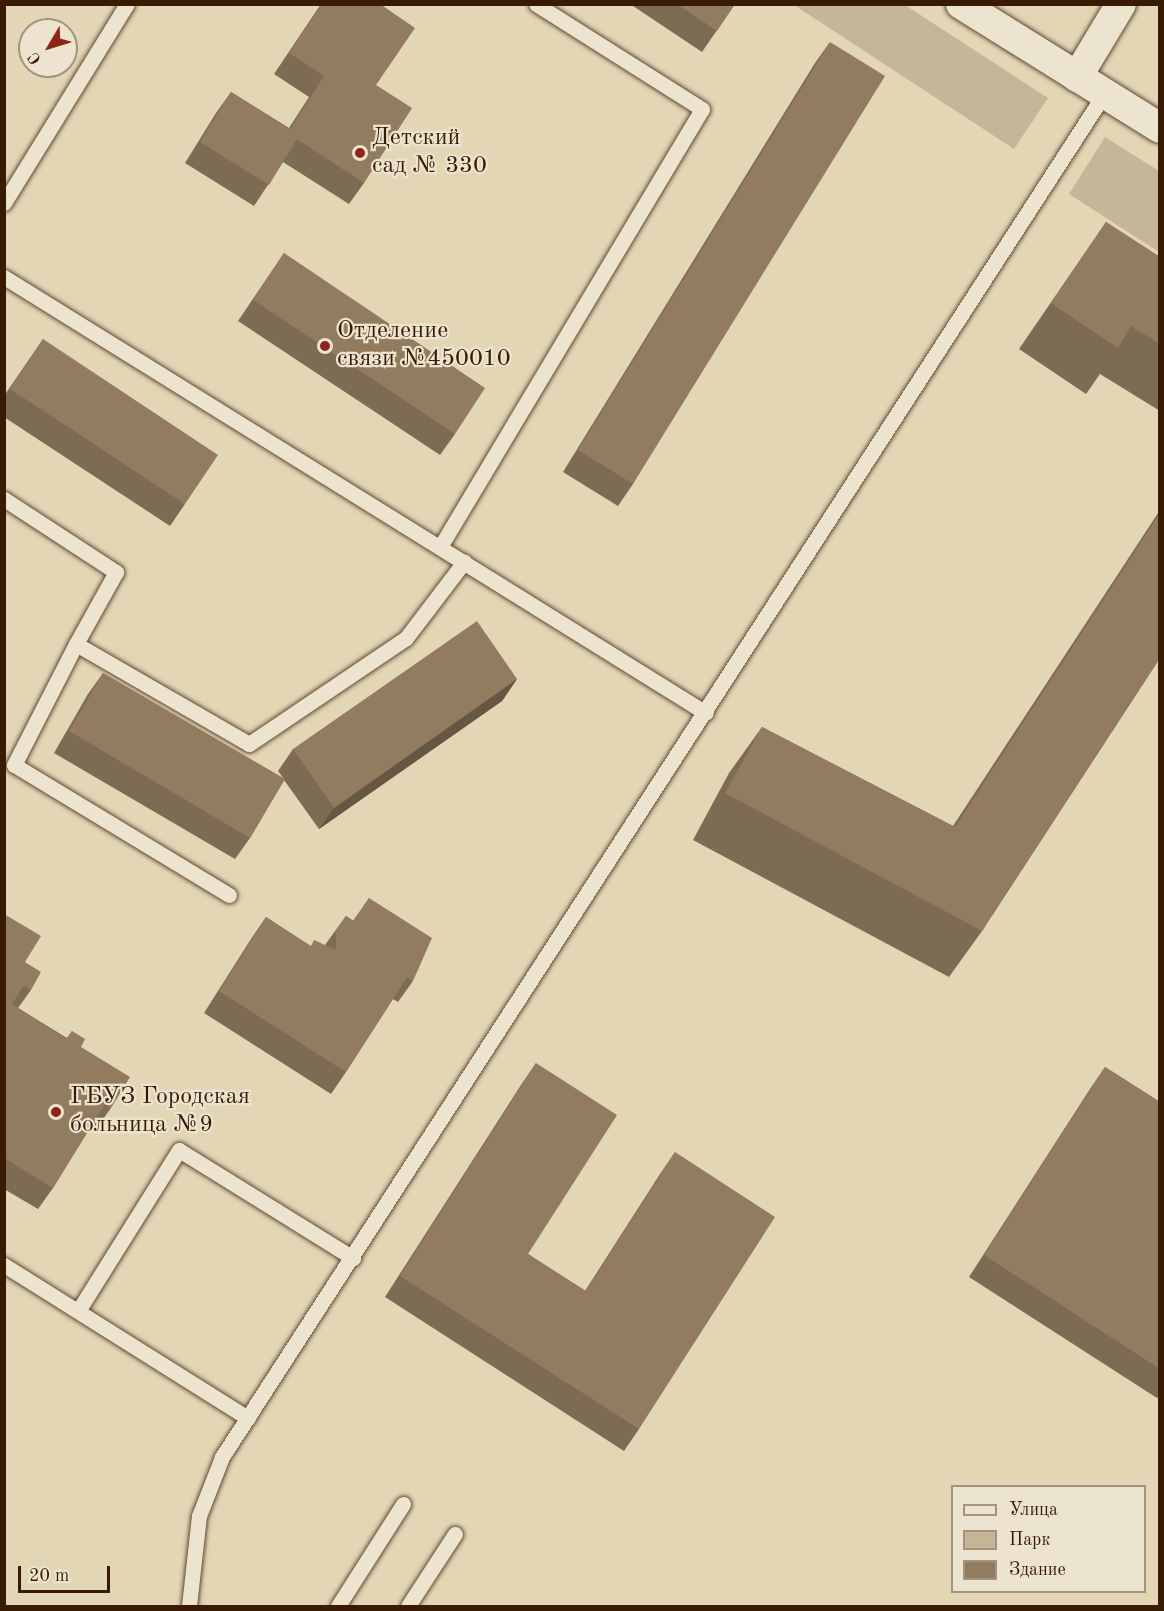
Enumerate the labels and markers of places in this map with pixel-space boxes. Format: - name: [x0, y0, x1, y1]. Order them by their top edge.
- place label: Детский сад № 330: [372, 125, 487, 181]
- marker: Детский сад № 330: [353, 146, 367, 160]
- place label: Отделение связи №450010: [337, 318, 511, 374]
- marker: Отделение связи №450010: [318, 339, 332, 353]
- place label: ГБУЗ Городская больница №9: [70, 1084, 250, 1140]
- marker: ГБУЗ Городская больница №9: [47, 1103, 65, 1121]

